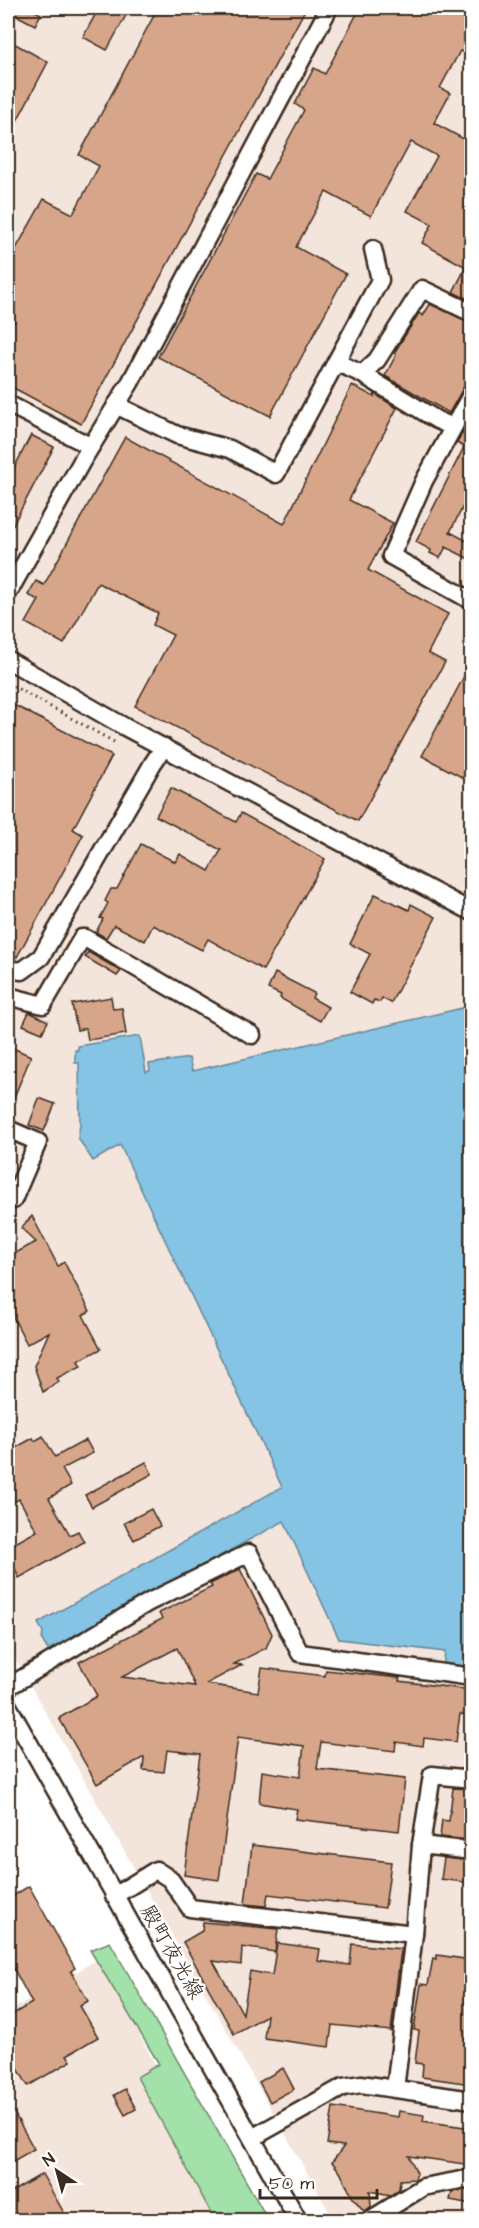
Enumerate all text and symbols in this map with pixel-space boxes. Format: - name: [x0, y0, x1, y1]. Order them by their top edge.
- street label: 殿町夜光線: [133, 1899, 211, 2005]
- north arrow: [27, 2141, 87, 2201]
- text: N: [38, 2148, 59, 2172]
- scale bar: [260, 2162, 377, 2200]
- text: 50 m: [269, 2171, 314, 2196]

